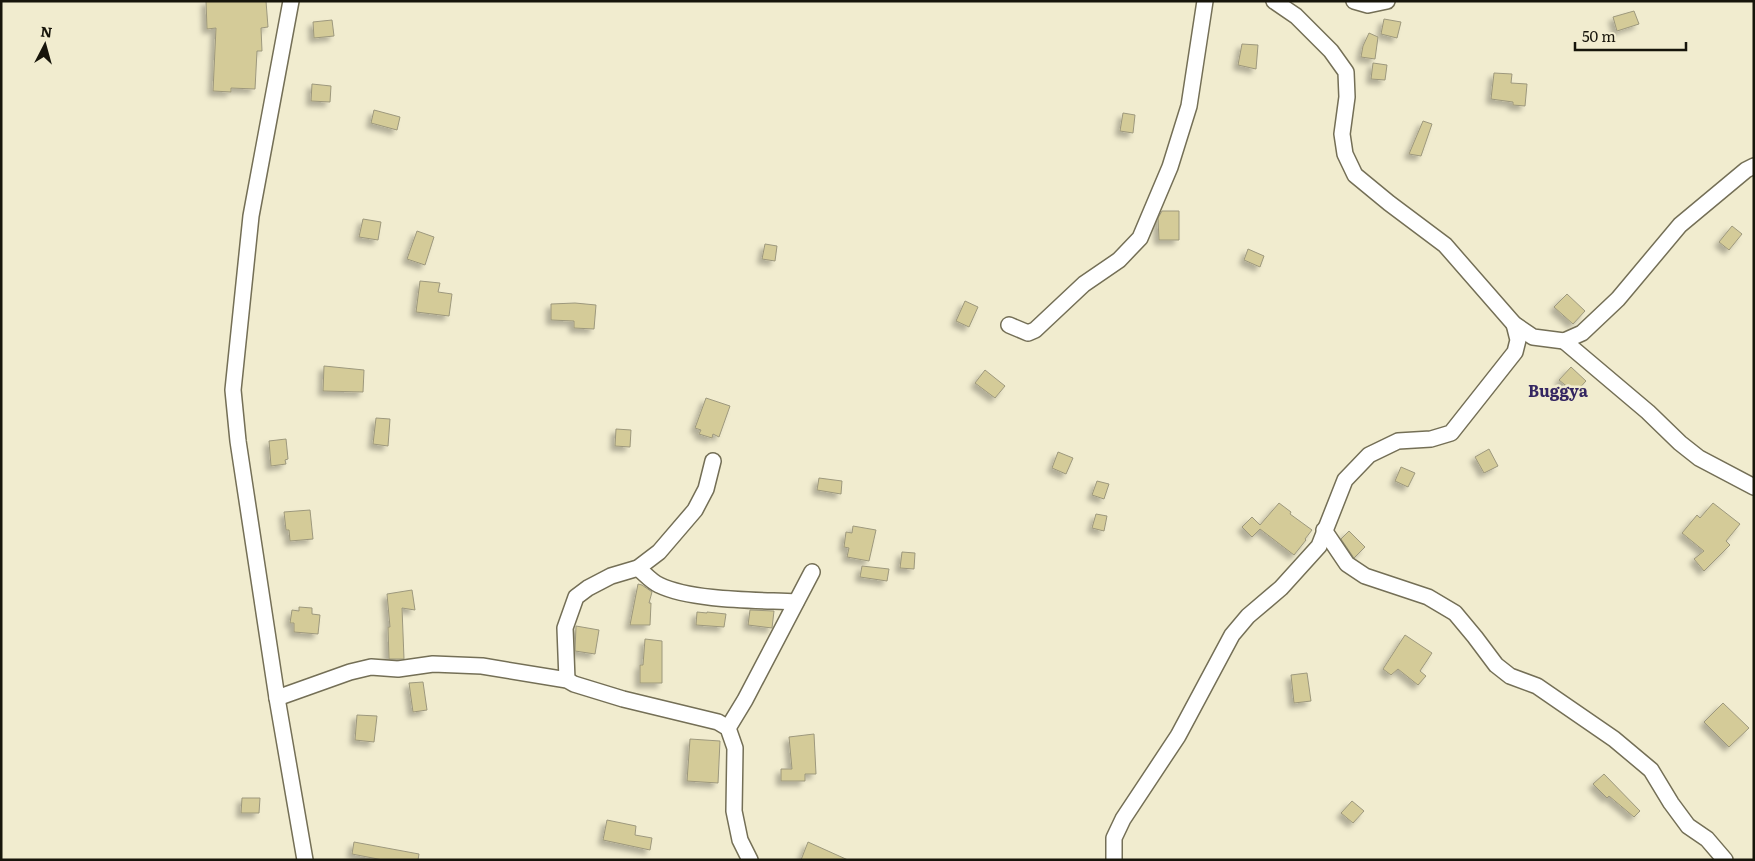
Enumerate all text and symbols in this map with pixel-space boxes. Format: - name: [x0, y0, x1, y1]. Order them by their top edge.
- north arrow: [20, 20, 70, 70]
- scale bar: [1575, 20, 1686, 52]
- text: N: [40, 21, 54, 42]
- text: 50 m: [1582, 24, 1616, 47]
- district label: Buggya: [1528, 378, 1589, 402]

